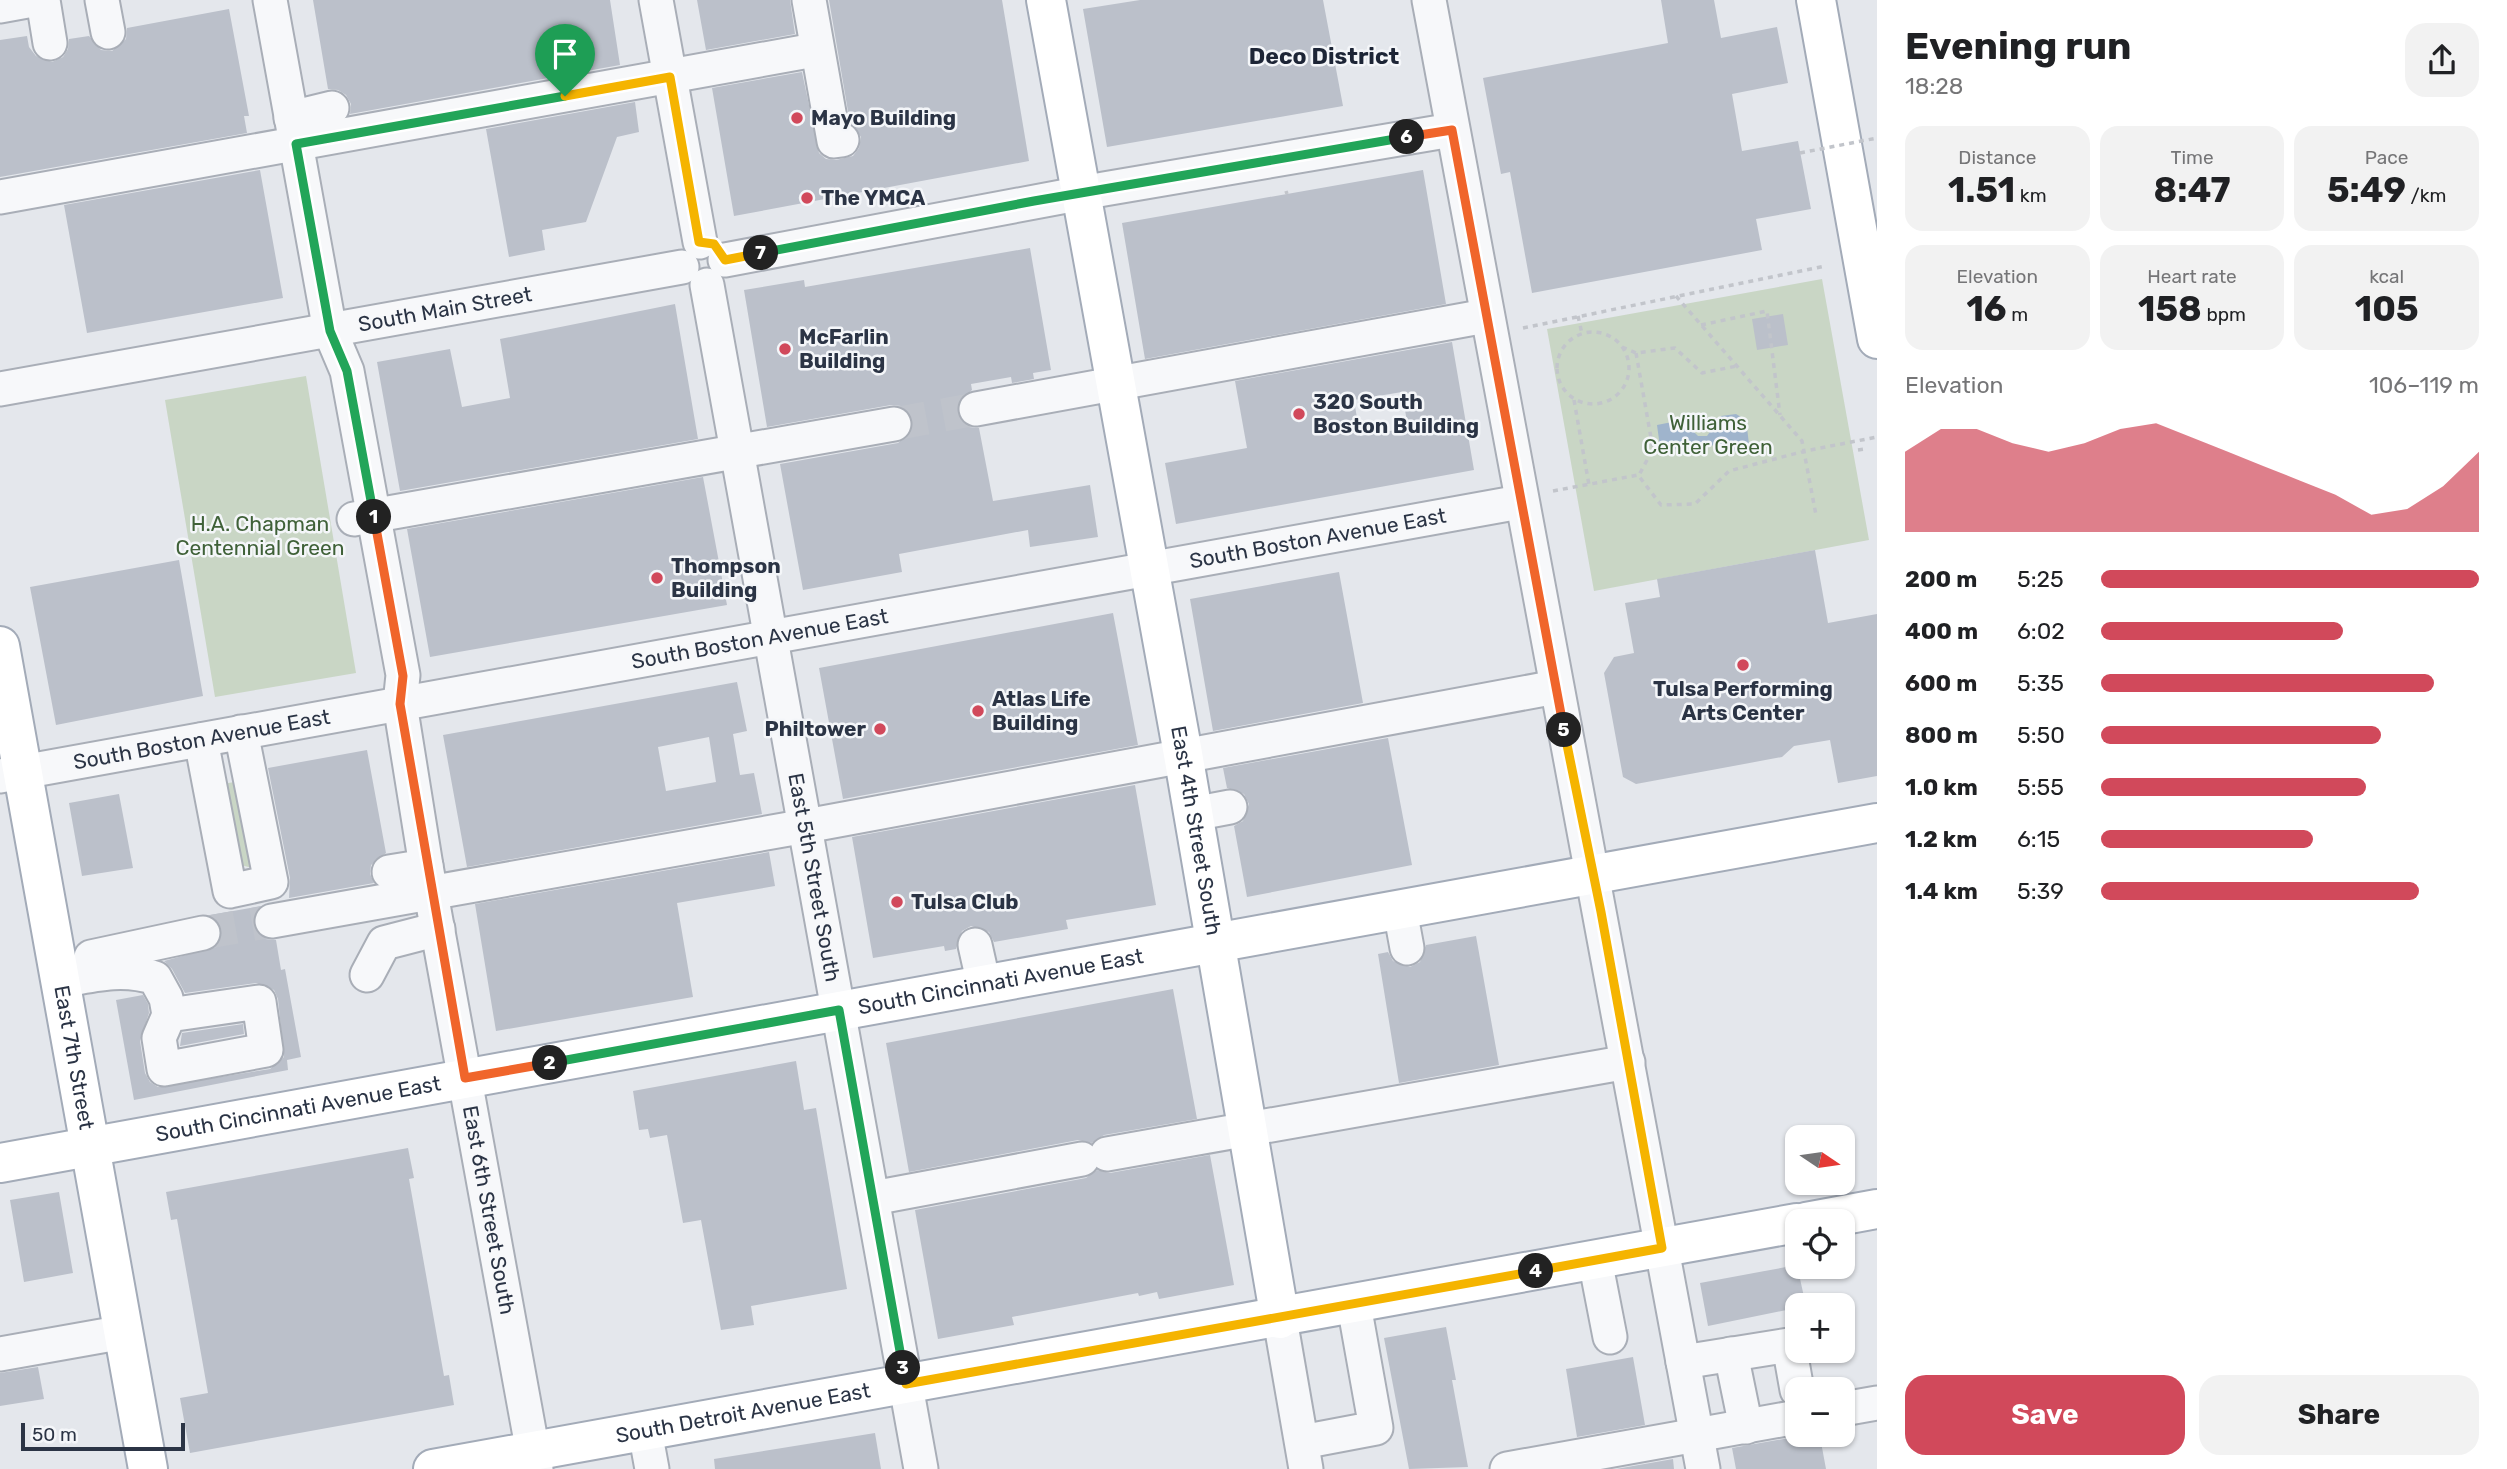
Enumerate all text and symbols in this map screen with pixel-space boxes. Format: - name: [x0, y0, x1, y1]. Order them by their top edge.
- text: Evening run: [1905, 23, 2131, 69]
- button: share: [2405, 23, 2479, 97]
- pin: [535, 24, 595, 96]
- icon: arrive: [546, 35, 584, 73]
- district label: Deco District: [1249, 42, 1399, 70]
- text: 18:28: [1905, 72, 1964, 100]
- place label: Mayo Building: [811, 105, 956, 130]
- marker: Mayo Building: [789, 110, 805, 126]
- pin: 6: [1390, 120, 1424, 154]
- text: 6: [1400, 125, 1413, 148]
- text: Distance: [1958, 146, 2036, 169]
- text: Time: [2170, 146, 2214, 169]
- text: Pace: [2365, 146, 2408, 169]
- text: 1.51: [1948, 169, 2015, 211]
- text: 8:47: [2153, 169, 2231, 211]
- text: 5:49: [2327, 169, 2406, 211]
- text: km: [2015, 184, 2047, 207]
- text: /km: [2406, 184, 2446, 207]
- place label: The YMCA: [821, 185, 925, 210]
- marker: The YMCA: [799, 190, 815, 206]
- pin: 7: [744, 236, 778, 270]
- text: 7: [755, 241, 766, 264]
- text: Elevation: [1957, 265, 2038, 288]
- text: Heart rate: [2147, 265, 2237, 288]
- text: kcal: [2369, 265, 2404, 288]
- street label: South Main Street: [356, 281, 534, 337]
- text: 16: [1966, 288, 2007, 330]
- text: 158: [2138, 288, 2202, 330]
- text: 105: [2355, 288, 2419, 330]
- text: m: [2007, 303, 2028, 326]
- text: bpm: [2202, 303, 2246, 326]
- place label: McFarlin Building: [799, 324, 889, 373]
- marker: McFarlin Building: [777, 341, 793, 357]
- text: Elevation: [1905, 371, 2004, 399]
- text: 106–119 m: [2369, 371, 2479, 399]
- place label: 320 South Boston Building: [1313, 389, 1479, 438]
- marker: 320 South Boston Building: [1291, 406, 1307, 422]
- park label: Williams Center Green: [1643, 410, 1773, 459]
- pin: 1: [356, 500, 392, 534]
- street label: South Boston Avenue East: [1187, 503, 1448, 573]
- text: 1: [369, 505, 378, 528]
- park label: H.A. Chapman Centennial Green: [176, 511, 345, 560]
- place label: Thompson Building: [671, 553, 781, 602]
- text: 200 m: [1905, 565, 1977, 593]
- text: 5:25: [2017, 565, 2064, 593]
- marker: Thompson Building: [649, 570, 665, 586]
- street label: South Boston Avenue East: [629, 603, 890, 674]
- text: 400 m: [1905, 617, 1978, 645]
- text: 6:02: [2017, 617, 2065, 645]
- marker: Tulsa Performing Arts Center: [1735, 657, 1751, 673]
- text: 600 m: [1905, 669, 1977, 697]
- text: 5:35: [2017, 669, 2064, 697]
- place label: Tulsa Performing Arts Center: [1653, 676, 1833, 725]
- place label: Atlas Life Building: [992, 686, 1091, 735]
- marker: Atlas Life Building: [970, 703, 986, 719]
- street label: South Boston Avenue East: [71, 704, 332, 775]
- pin: 5: [1546, 712, 1582, 748]
- place label: Philtower: [765, 716, 866, 741]
- text: 5: [1557, 718, 1570, 741]
- marker: Philtower: [872, 721, 888, 737]
- text: 800 m: [1905, 721, 1978, 749]
- text: 5:50: [2017, 721, 2065, 749]
- street label: East 4th Street South: [1166, 724, 1227, 937]
- street label: East 5th Street South: [783, 771, 846, 984]
- text: 1.0 km: [1905, 773, 1978, 801]
- text: 5:55: [2017, 773, 2064, 801]
- text: 1.2 km: [1905, 825, 1977, 853]
- text: 6:15: [2017, 825, 2060, 853]
- text: 1.4 km: [1905, 877, 1978, 905]
- text: 5:39: [2017, 877, 2064, 905]
- place label: Tulsa Club: [911, 889, 1019, 914]
- marker: Tulsa Club: [889, 894, 905, 910]
- street label: South Cincinnati Avenue East: [856, 943, 1145, 1019]
- street label: East 7th Street: [49, 983, 100, 1131]
- pin: 2: [532, 1046, 568, 1080]
- text: 2: [543, 1051, 556, 1074]
- street label: South Cincinnati Avenue East: [153, 1070, 443, 1147]
- street label: East 6th Street South: [458, 1104, 521, 1317]
- north arrow: [1785, 1125, 1855, 1195]
- map controls: [1785, 1125, 1855, 1447]
- button: locate: [1785, 1209, 1855, 1279]
- pin: 4: [1518, 1254, 1554, 1288]
- text: 4: [1529, 1259, 1542, 1282]
- button: +: [1785, 1293, 1855, 1363]
- pin: 3: [886, 1350, 920, 1386]
- text: 3: [896, 1356, 909, 1379]
- button: Save: [1905, 1375, 2185, 1455]
- button: Share: [2199, 1375, 2479, 1455]
- street label: South Detroit Avenue East: [614, 1377, 872, 1448]
- button: −: [1785, 1377, 1855, 1447]
- scale bar: [21, 1420, 186, 1452]
- text: 50 m: [32, 1423, 77, 1446]

